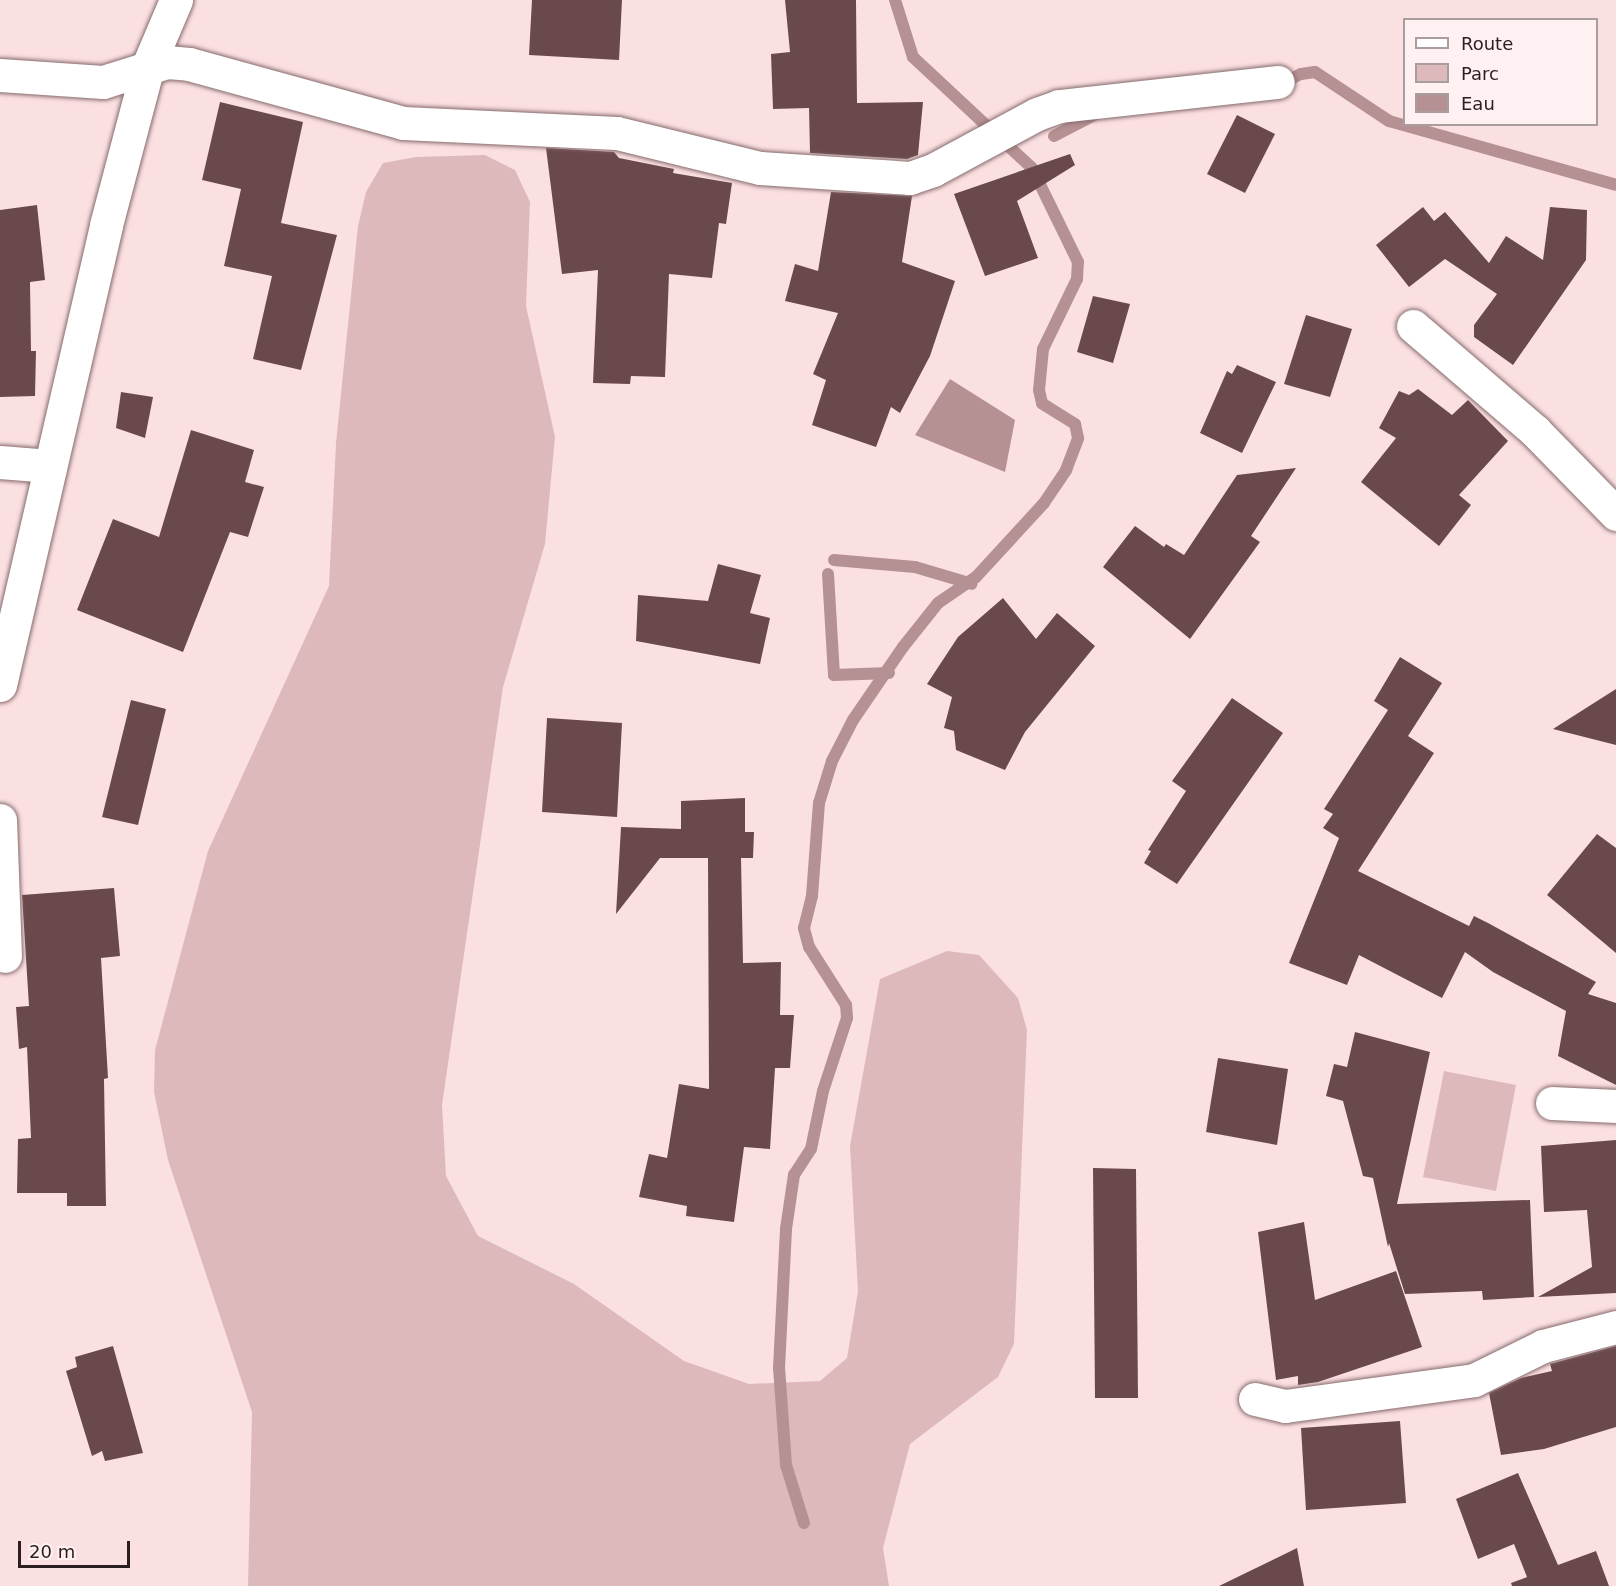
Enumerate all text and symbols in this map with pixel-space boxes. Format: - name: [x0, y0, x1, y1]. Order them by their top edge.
- legend: [1403, 18, 1598, 126]
- text: Route: [1461, 33, 1513, 54]
- text: Parc: [1461, 63, 1499, 84]
- text: Eau: [1461, 93, 1495, 114]
- scale bar: [21, 1529, 134, 1567]
- text: 20 m: [29, 1541, 75, 1562]

